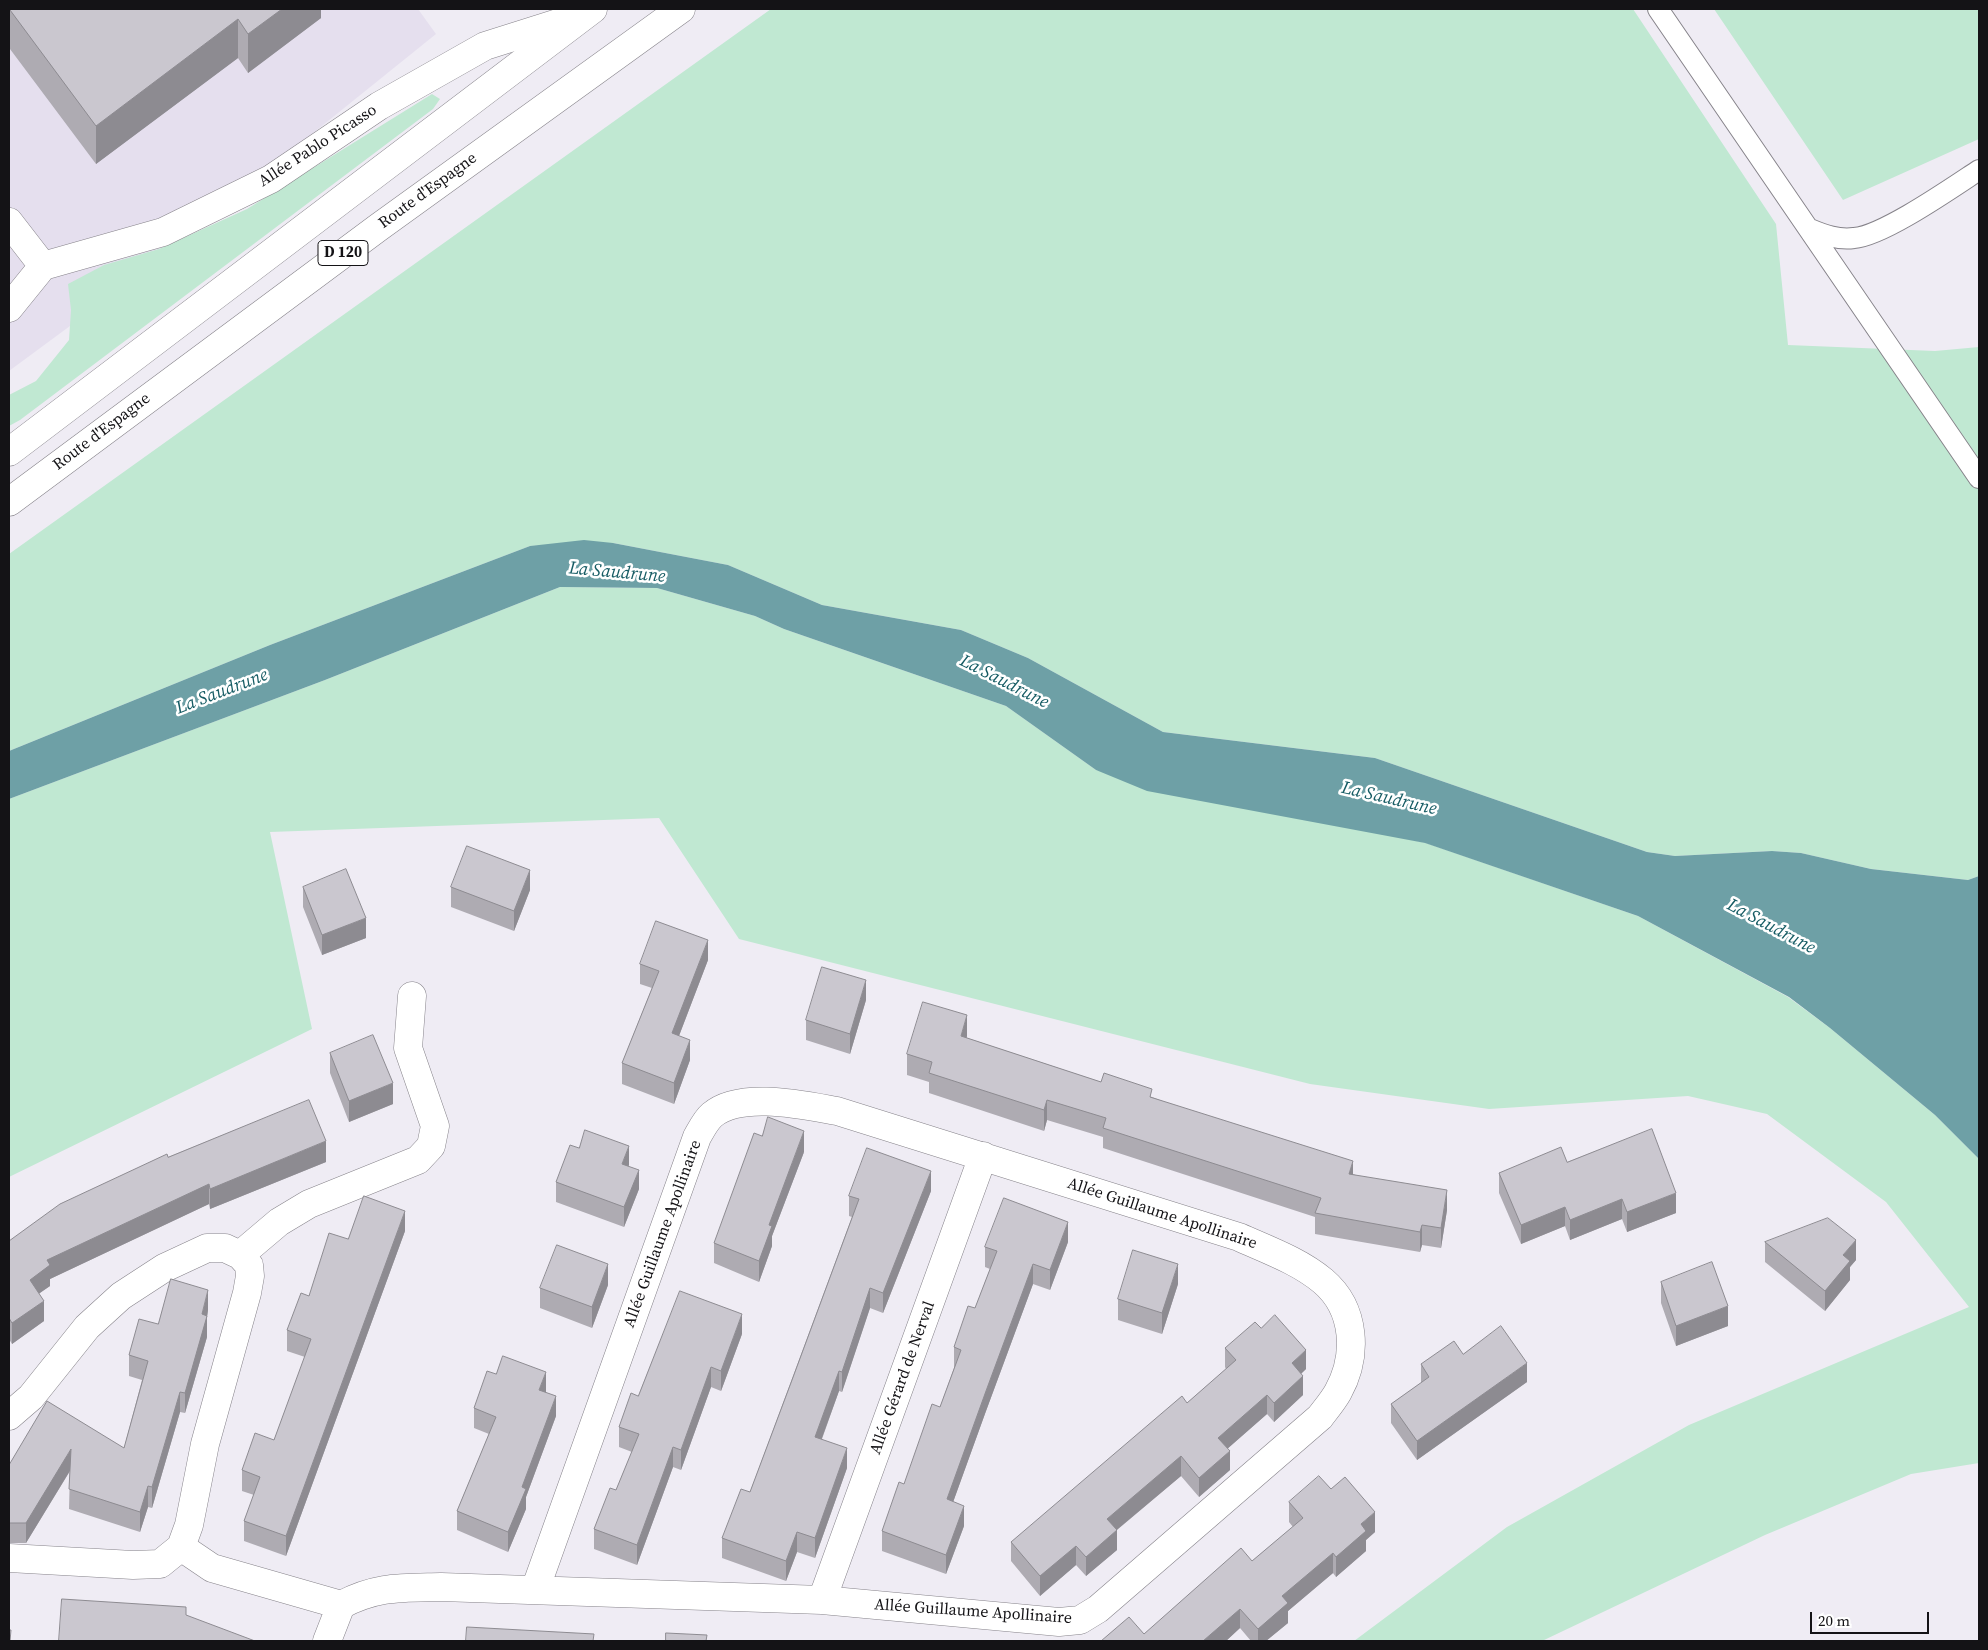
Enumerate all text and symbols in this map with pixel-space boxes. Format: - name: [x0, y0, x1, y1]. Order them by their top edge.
- street label: Allée Pablo Picasso: [255, 101, 381, 191]
- street label: Route d'Espagne: [375, 149, 481, 233]
- road number: D 120: [318, 240, 368, 266]
- street label: Route d'Espagne: [50, 389, 154, 475]
- water label: La Saudrune: [568, 558, 666, 588]
- water label: La Saudrune: [956, 650, 1052, 714]
- water label: La Saudrune: [173, 665, 271, 719]
- water label: La Saudrune: [1339, 778, 1439, 820]
- water label: La Saudrune: [1723, 895, 1819, 959]
- street label: Allée Guillaume Apollinaire: [620, 1138, 706, 1330]
- street label: Allée Guillaume Apollinaire: [1065, 1174, 1259, 1254]
- street label: Allée Gérard de Nerval: [866, 1299, 940, 1457]
- street label: Allée Guillaume Apollinaire: [873, 1596, 1073, 1628]
- scale bar: [1813, 1602, 1932, 1634]
- text: 20 m: [1818, 1610, 1850, 1631]

